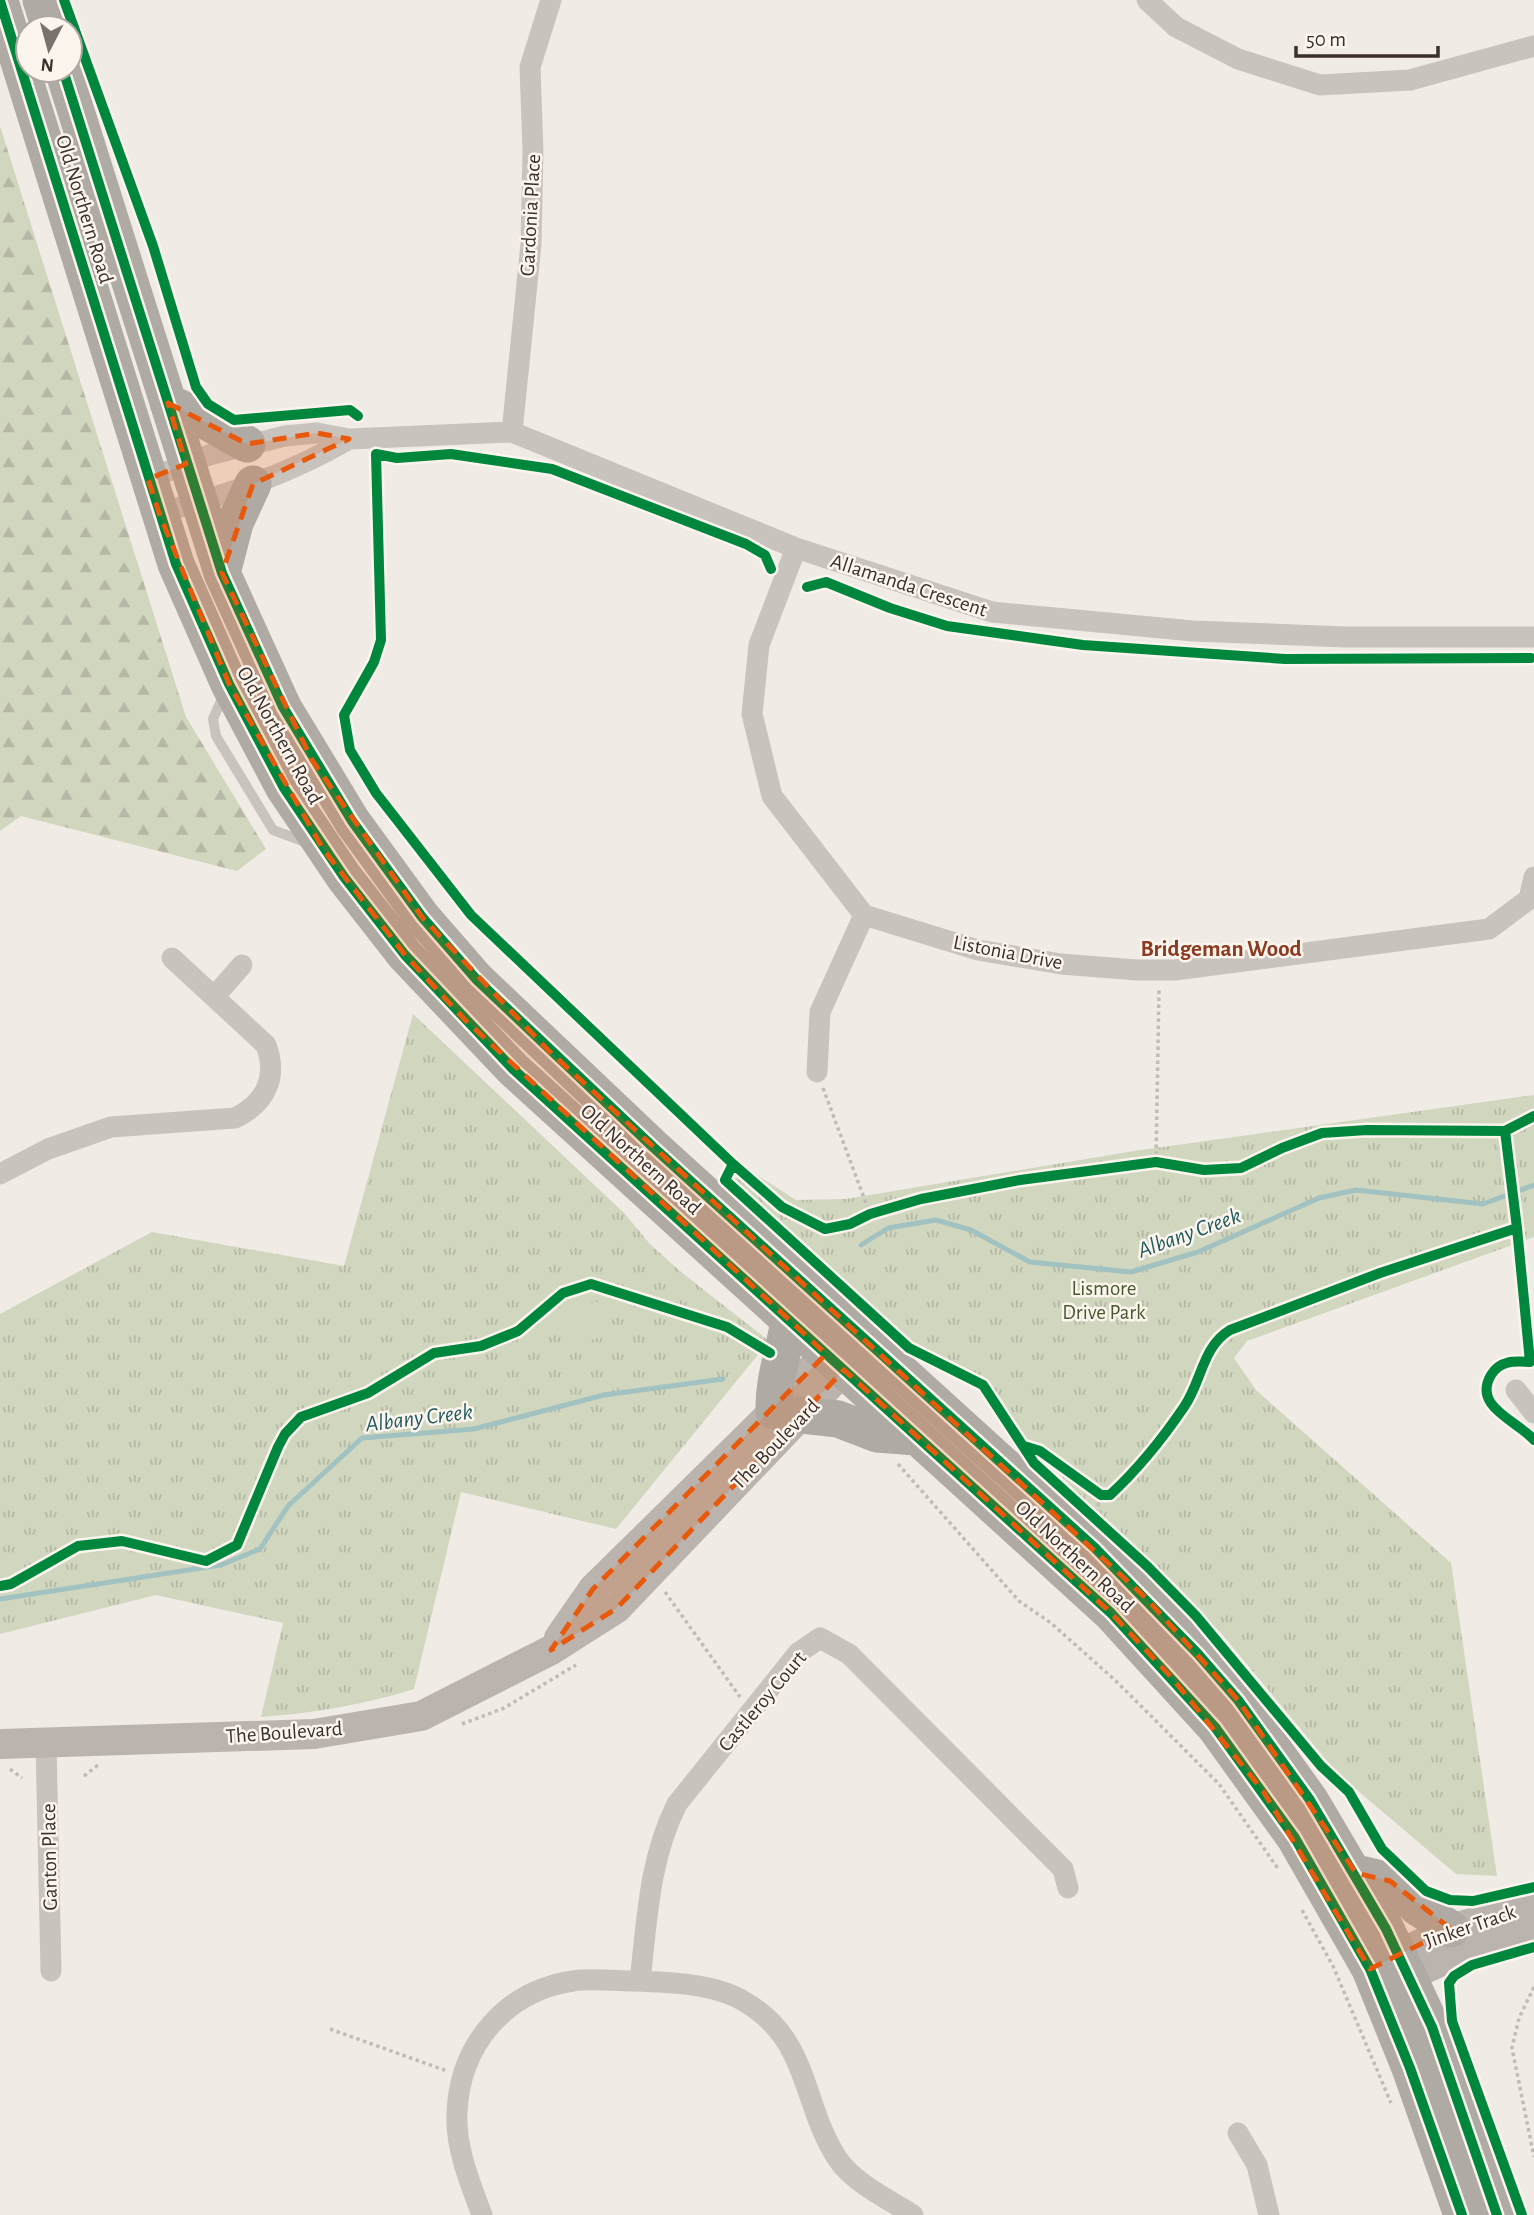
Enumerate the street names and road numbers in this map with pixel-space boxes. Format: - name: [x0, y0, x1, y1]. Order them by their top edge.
- street label: Old Northern Road: [52, 133, 117, 286]
- street label: Gardonia Place: [517, 153, 544, 277]
- street label: Allamanda Crescent: [828, 550, 990, 621]
- street label: Old Northern Road: [233, 663, 326, 808]
- street label: Listonia Drive: [951, 932, 1064, 973]
- street label: Old Northern Road: [576, 1100, 705, 1219]
- street label: The Boulevard: [727, 1395, 824, 1494]
- street label: Old Northern Road: [1011, 1496, 1138, 1617]
- street label: Castleroy Court: [714, 1647, 810, 1756]
- street label: The Boulevard: [225, 1718, 343, 1747]
- street label: Ganton Place: [38, 1803, 61, 1911]
- street label: Jinker Track: [1422, 1901, 1519, 1952]

